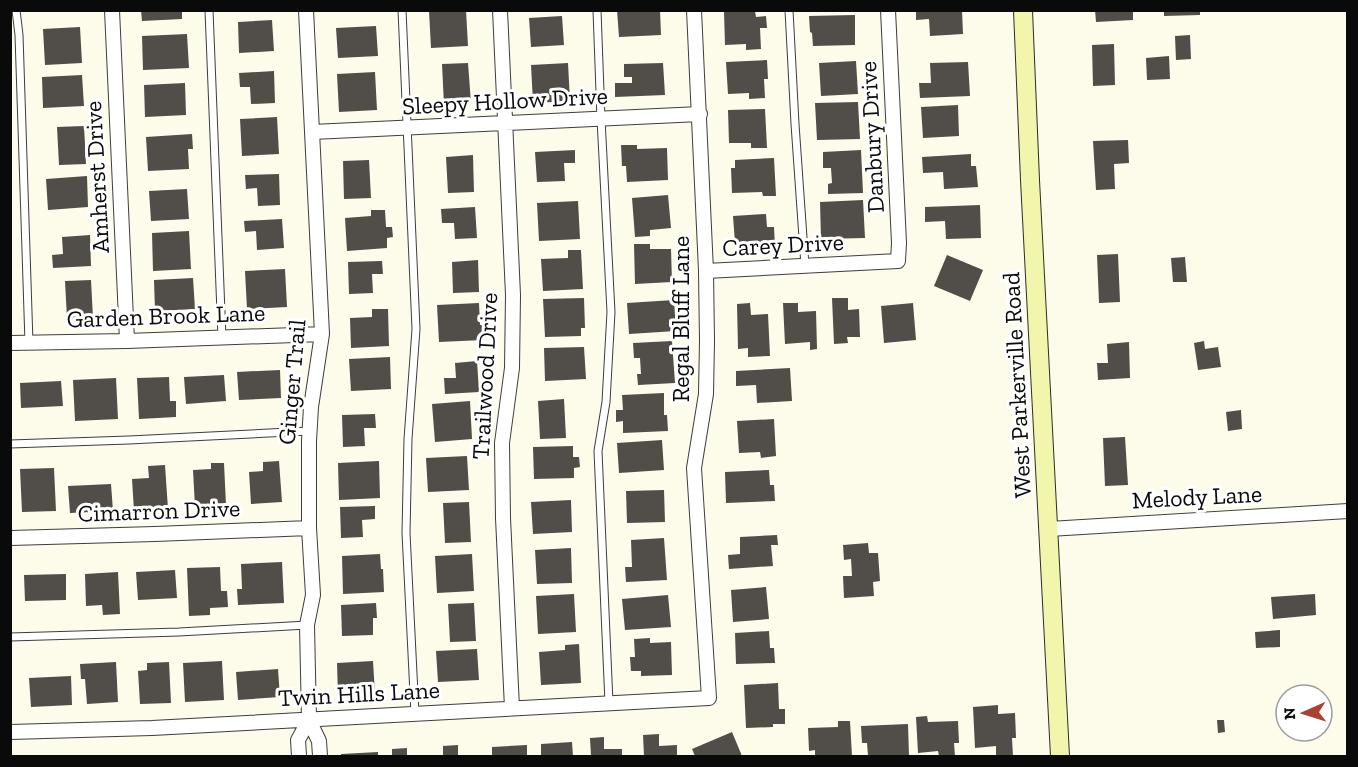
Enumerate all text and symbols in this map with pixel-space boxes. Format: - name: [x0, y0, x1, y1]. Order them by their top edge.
- street label: Danbury Drive: [853, 60, 890, 214]
- street label: Sleepy Hollow Drive: [401, 81, 609, 120]
- street label: Amherst Drive: [78, 100, 115, 254]
- street label: Carey Drive: [721, 227, 844, 262]
- street label: Regal Bluff Lane: [666, 236, 695, 402]
- street label: West Parkerville Road: [996, 271, 1037, 499]
- street label: Trailwood Drive: [466, 292, 503, 460]
- street label: Garden Brook Lane: [66, 298, 266, 333]
- street label: Ginger Trail: [272, 318, 311, 446]
- street label: Melody Lane: [1131, 479, 1263, 514]
- street label: Cimarron Drive: [77, 493, 241, 528]
- street label: Twin Hills Lane: [277, 675, 441, 712]
- north arrow: [1274, 683, 1334, 743]
- text: N: [1280, 707, 1299, 720]

